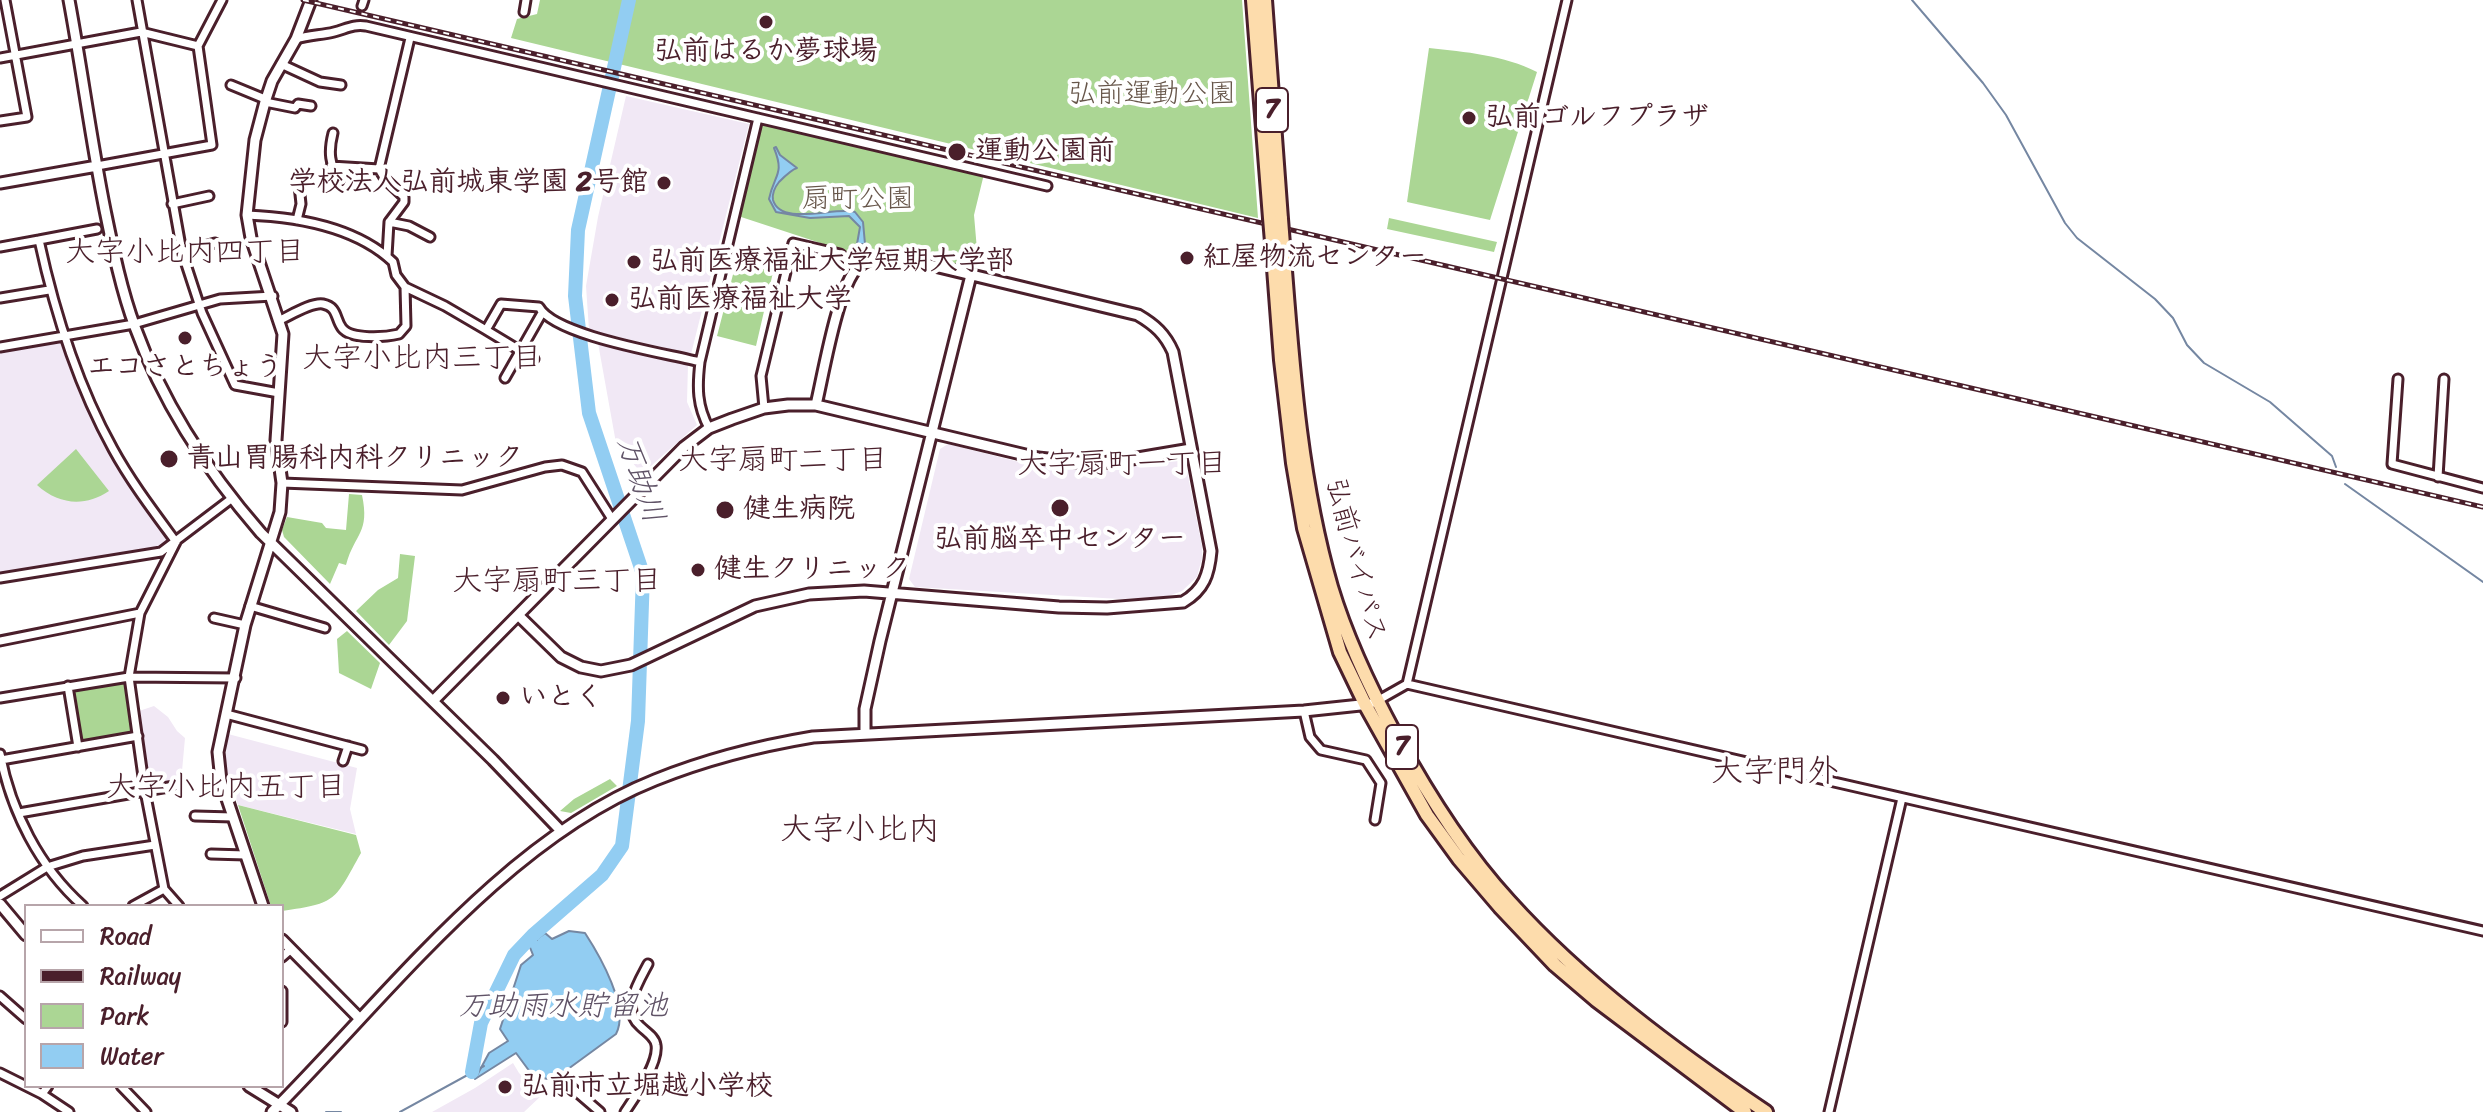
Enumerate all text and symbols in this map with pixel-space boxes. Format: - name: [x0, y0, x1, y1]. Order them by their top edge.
- marker: 弘前はるか夢球場: [757, 13, 775, 31]
- place label: 弘前はるか夢球場: [654, 35, 878, 69]
- park label: 弘前運動公園: [1068, 78, 1236, 112]
- road number: 7: [1256, 88, 1288, 132]
- place label: 弘前ゴルフプラザ: [1485, 101, 1709, 135]
- marker: 弘前ゴルフプラザ: [1460, 109, 1478, 127]
- place label: 運動公園前: [975, 135, 1115, 169]
- marker: 運動公園前: [946, 141, 968, 163]
- place label: 学校法人弘前城東学園 2号館: [289, 166, 648, 200]
- marker: 学校法人弘前城東学園 2号館: [655, 174, 673, 192]
- park label: 扇町公園: [802, 183, 914, 217]
- district label: 大字小比内四丁目: [65, 235, 305, 271]
- place label: 紅屋物流センター: [1203, 241, 1427, 275]
- place label: 弘前医療福祉大学短期大学部: [650, 245, 1014, 279]
- marker: 紅屋物流センター: [1178, 249, 1196, 267]
- marker: 弘前医療福祉大学短期大学部: [625, 253, 643, 271]
- place label: 弘前医療福祉大学: [628, 283, 852, 317]
- marker: 弘前医療福祉大学: [603, 291, 621, 309]
- marker: エコさとちょう: [176, 329, 194, 347]
- district label: 大字小比内三丁目: [302, 341, 542, 377]
- place label: エコさとちょう: [87, 351, 283, 385]
- water label: 万助川: [607, 432, 671, 528]
- place label: 青山胃腸科内科クリニック: [187, 442, 523, 476]
- district label: 大字扇町二丁目: [678, 443, 888, 479]
- district label: 大字扇町一丁目: [1017, 447, 1227, 483]
- marker: 青山胃腸科内科クリニック: [158, 448, 180, 470]
- street label: 弘前バイパス: [1317, 475, 1393, 645]
- place label: 健生病院: [743, 493, 855, 527]
- marker: 弘前脳卒中センター: [1049, 497, 1071, 519]
- marker: 健生病院: [714, 499, 736, 521]
- place label: 弘前脳卒中センター: [934, 523, 1186, 557]
- place label: 健生クリニック: [714, 553, 910, 587]
- marker: 健生クリニック: [689, 561, 707, 579]
- district label: 大字扇町三丁目: [452, 564, 662, 600]
- place label: いとく: [519, 681, 603, 715]
- marker: いとく: [494, 689, 512, 707]
- road number: 7: [1386, 725, 1418, 769]
- district label: 大字門外: [1711, 754, 1839, 792]
- district label: 大字小比内五丁目: [106, 770, 346, 806]
- district label: 大字小比内: [780, 812, 940, 850]
- legend: [24, 904, 284, 1088]
- text: Road: [100, 915, 151, 957]
- text: Railway: [100, 955, 181, 997]
- water label: 万助雨水貯留池: [458, 989, 668, 1025]
- text: Park: [100, 995, 149, 1037]
- text: Water: [100, 1035, 163, 1077]
- place label: 弘前市立堀越小学校: [521, 1070, 773, 1104]
- marker: 弘前市立堀越小学校: [496, 1078, 514, 1096]

